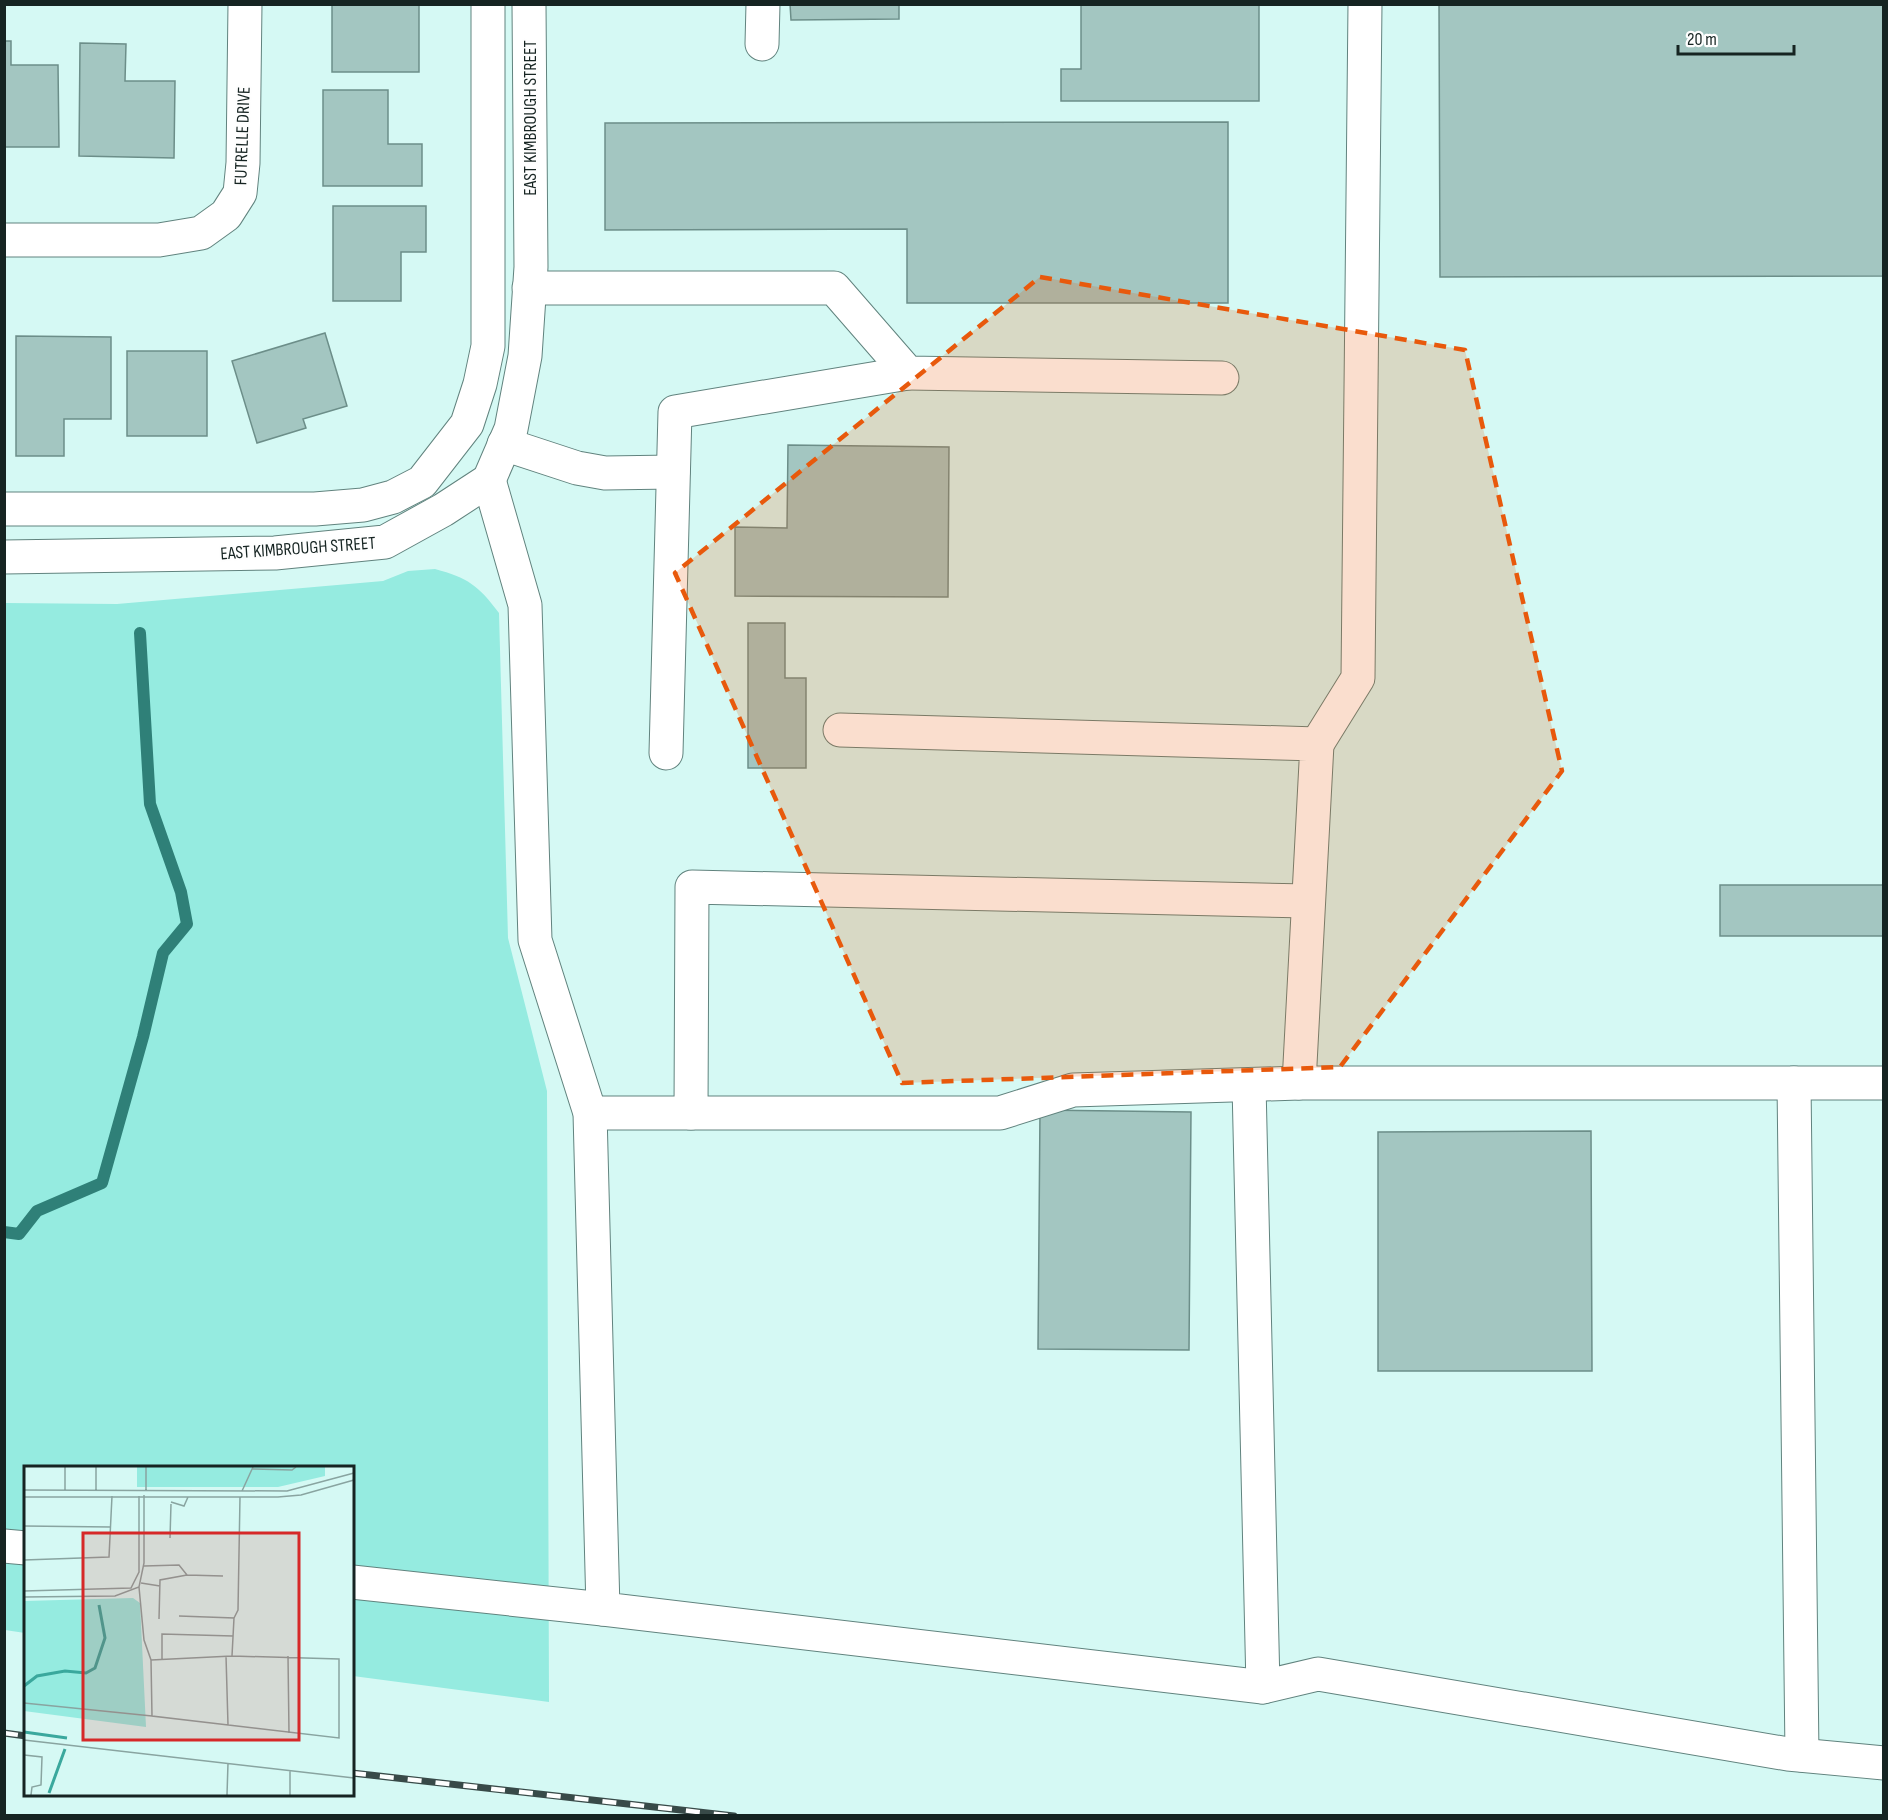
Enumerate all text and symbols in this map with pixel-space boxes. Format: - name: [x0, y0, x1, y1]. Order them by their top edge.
- scale bar: [1678, 18, 1794, 56]
- text: 20 m: [1687, 29, 1717, 50]
- street label: EAST KIMBROUGH STREET: [520, 40, 541, 196]
- street label: FUTRELLE DRIVE: [230, 86, 255, 186]
- street label: EAST KIMBROUGH STREET: [220, 533, 376, 564]
- inset map: [24, 1466, 354, 1796]

